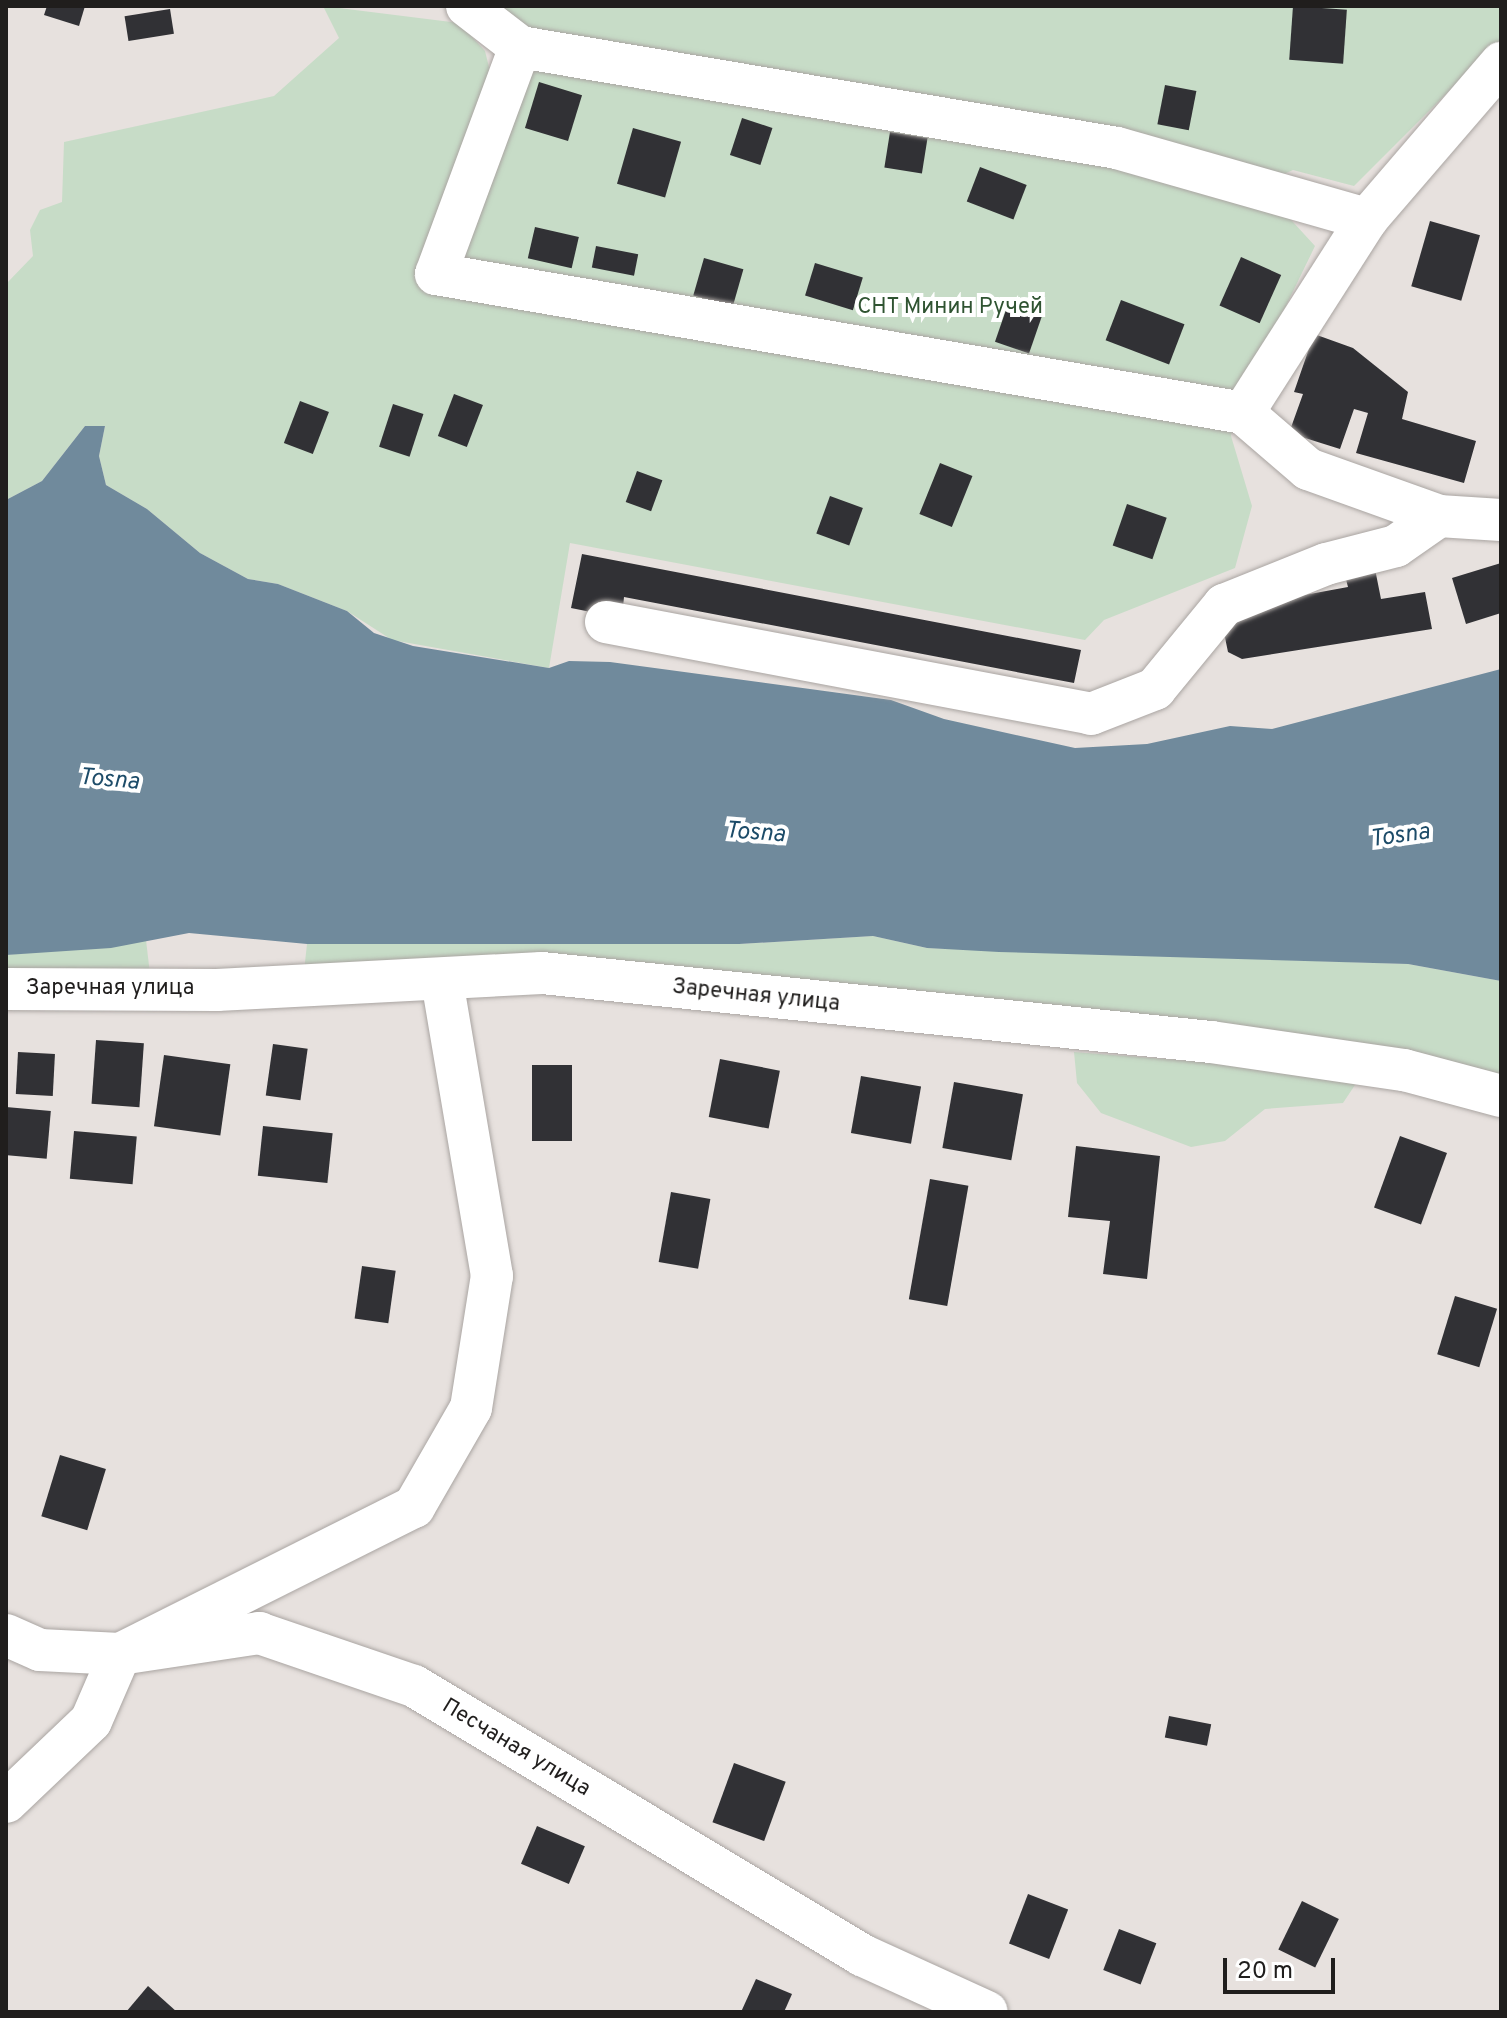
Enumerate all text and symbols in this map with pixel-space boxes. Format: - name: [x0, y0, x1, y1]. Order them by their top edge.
- park label: СНТ Минин Ручей: [857, 295, 1043, 321]
- water label: Tosna: [78, 764, 140, 798]
- water label: Tosna: [724, 818, 786, 850]
- water label: Tosna: [1368, 819, 1432, 855]
- street label: Заречная улица: [671, 974, 841, 1018]
- street label: Заречная улица: [26, 976, 194, 1002]
- street label: Песчаная улица: [437, 1693, 595, 1803]
- scale bar: [1227, 1942, 1339, 1992]
- text: 20 m: [1237, 1957, 1293, 1987]

